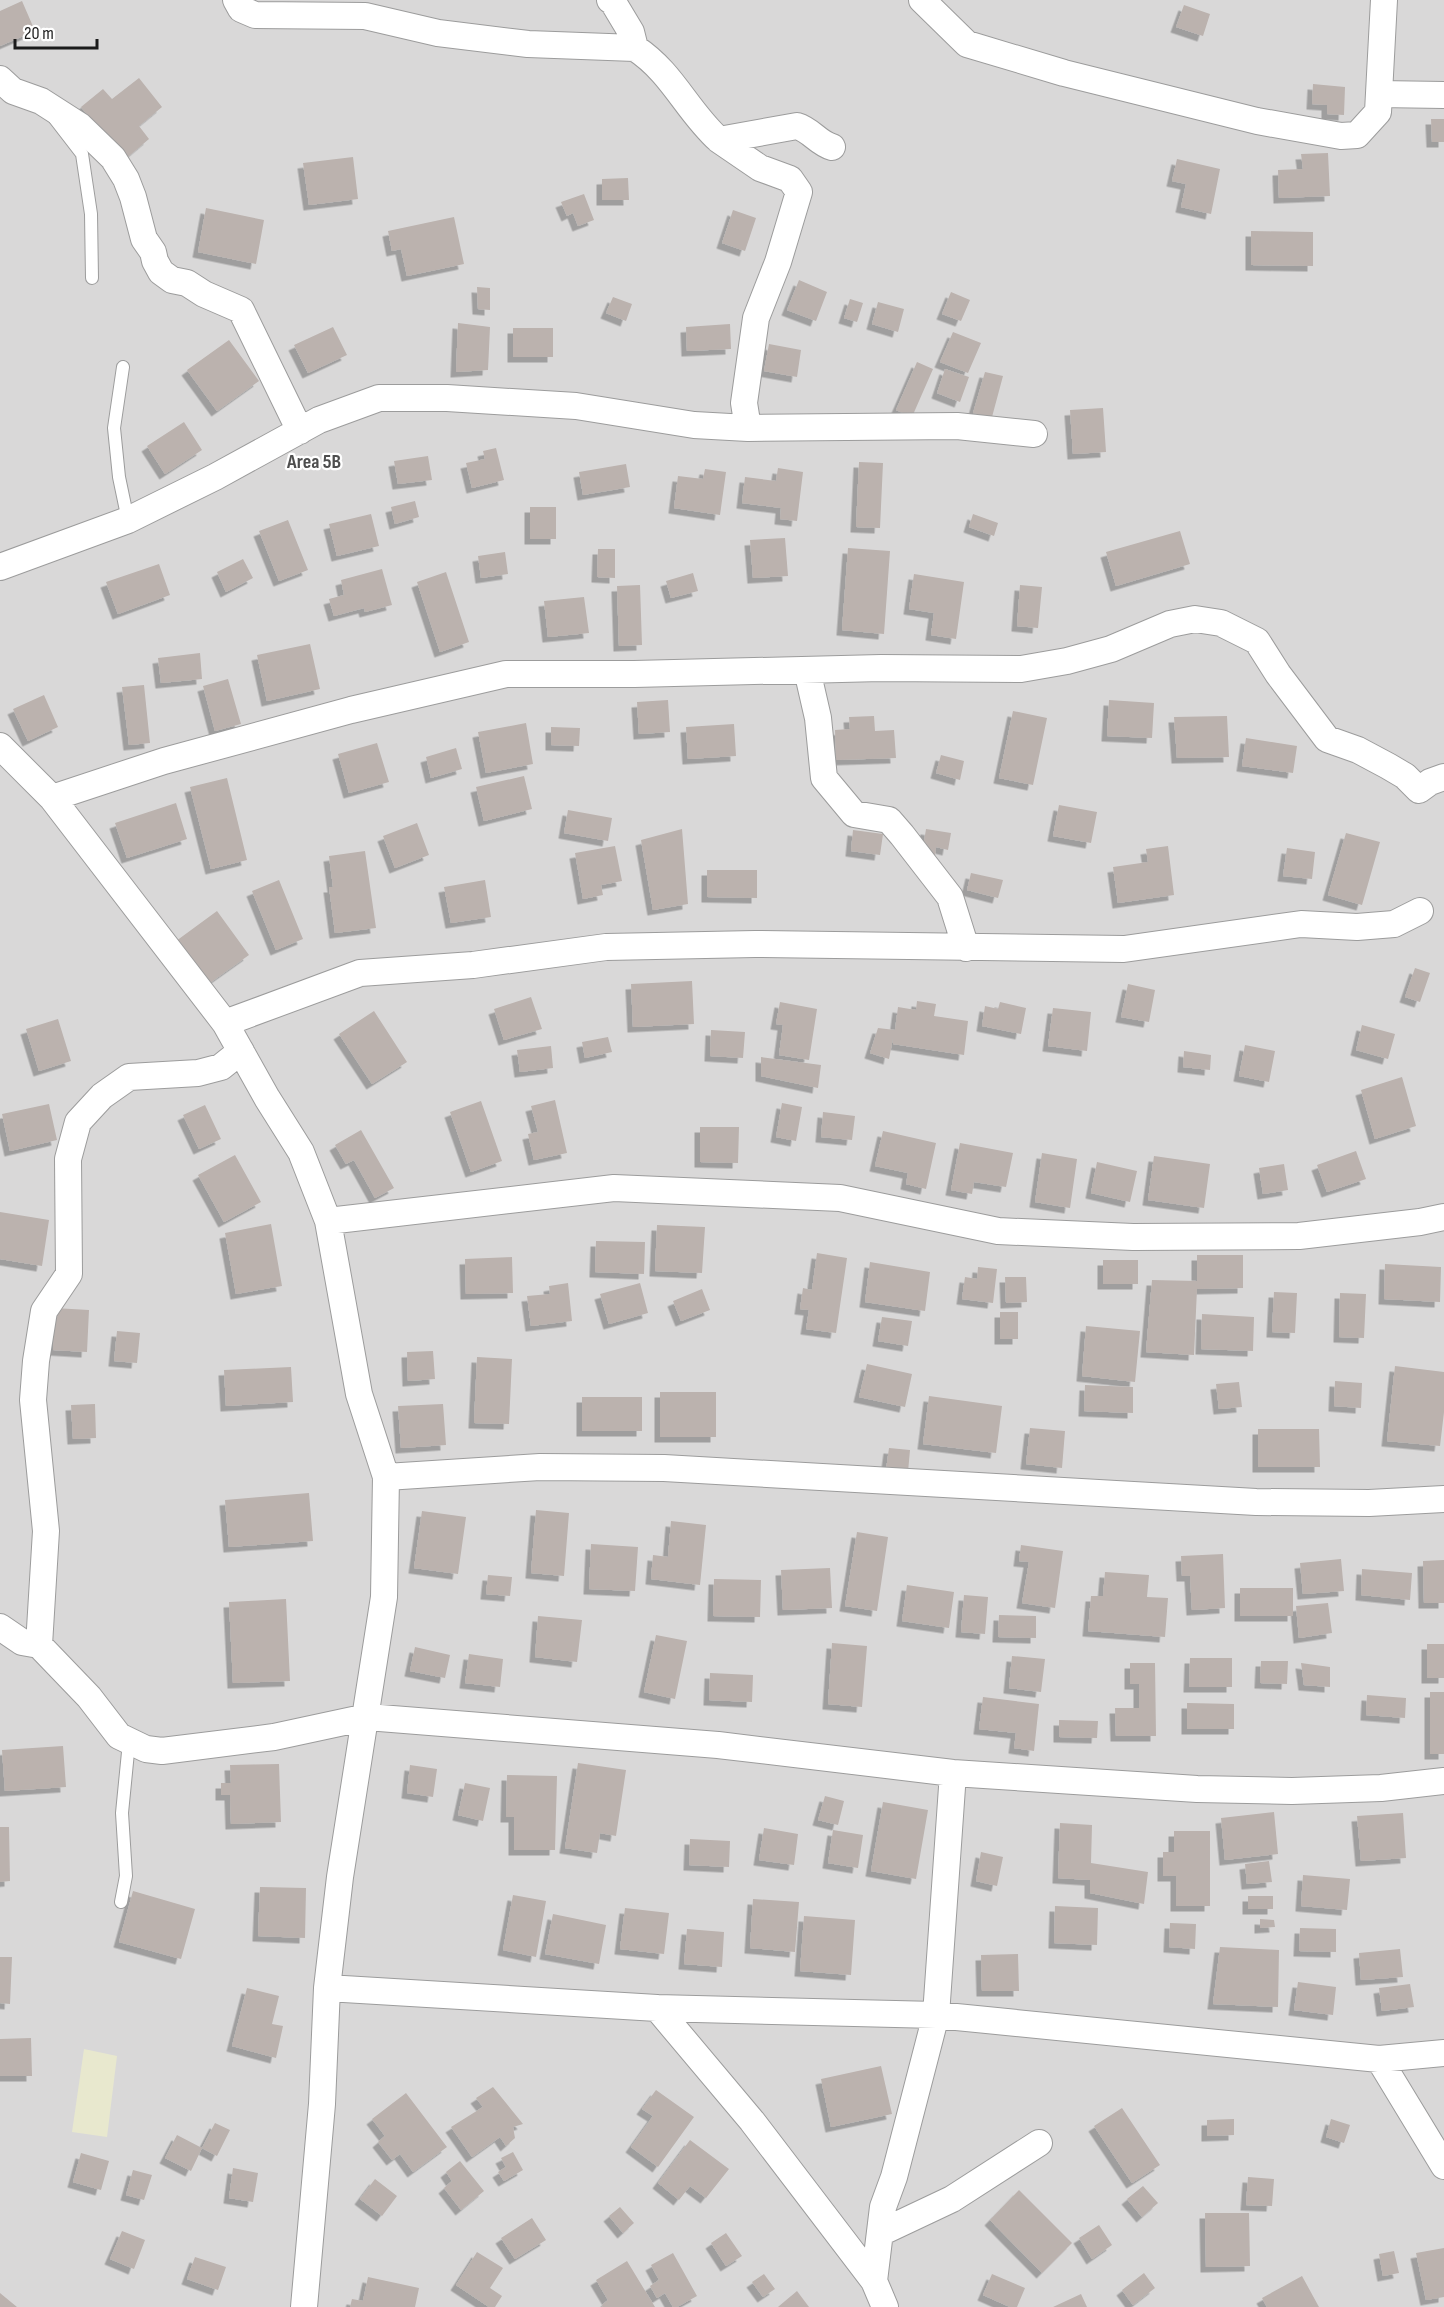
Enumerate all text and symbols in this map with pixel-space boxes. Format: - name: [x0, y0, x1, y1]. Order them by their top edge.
- scale bar: [15, 12, 98, 50]
- text: 20 m: [24, 23, 54, 44]
- district label: Area 5B: [286, 450, 341, 474]

